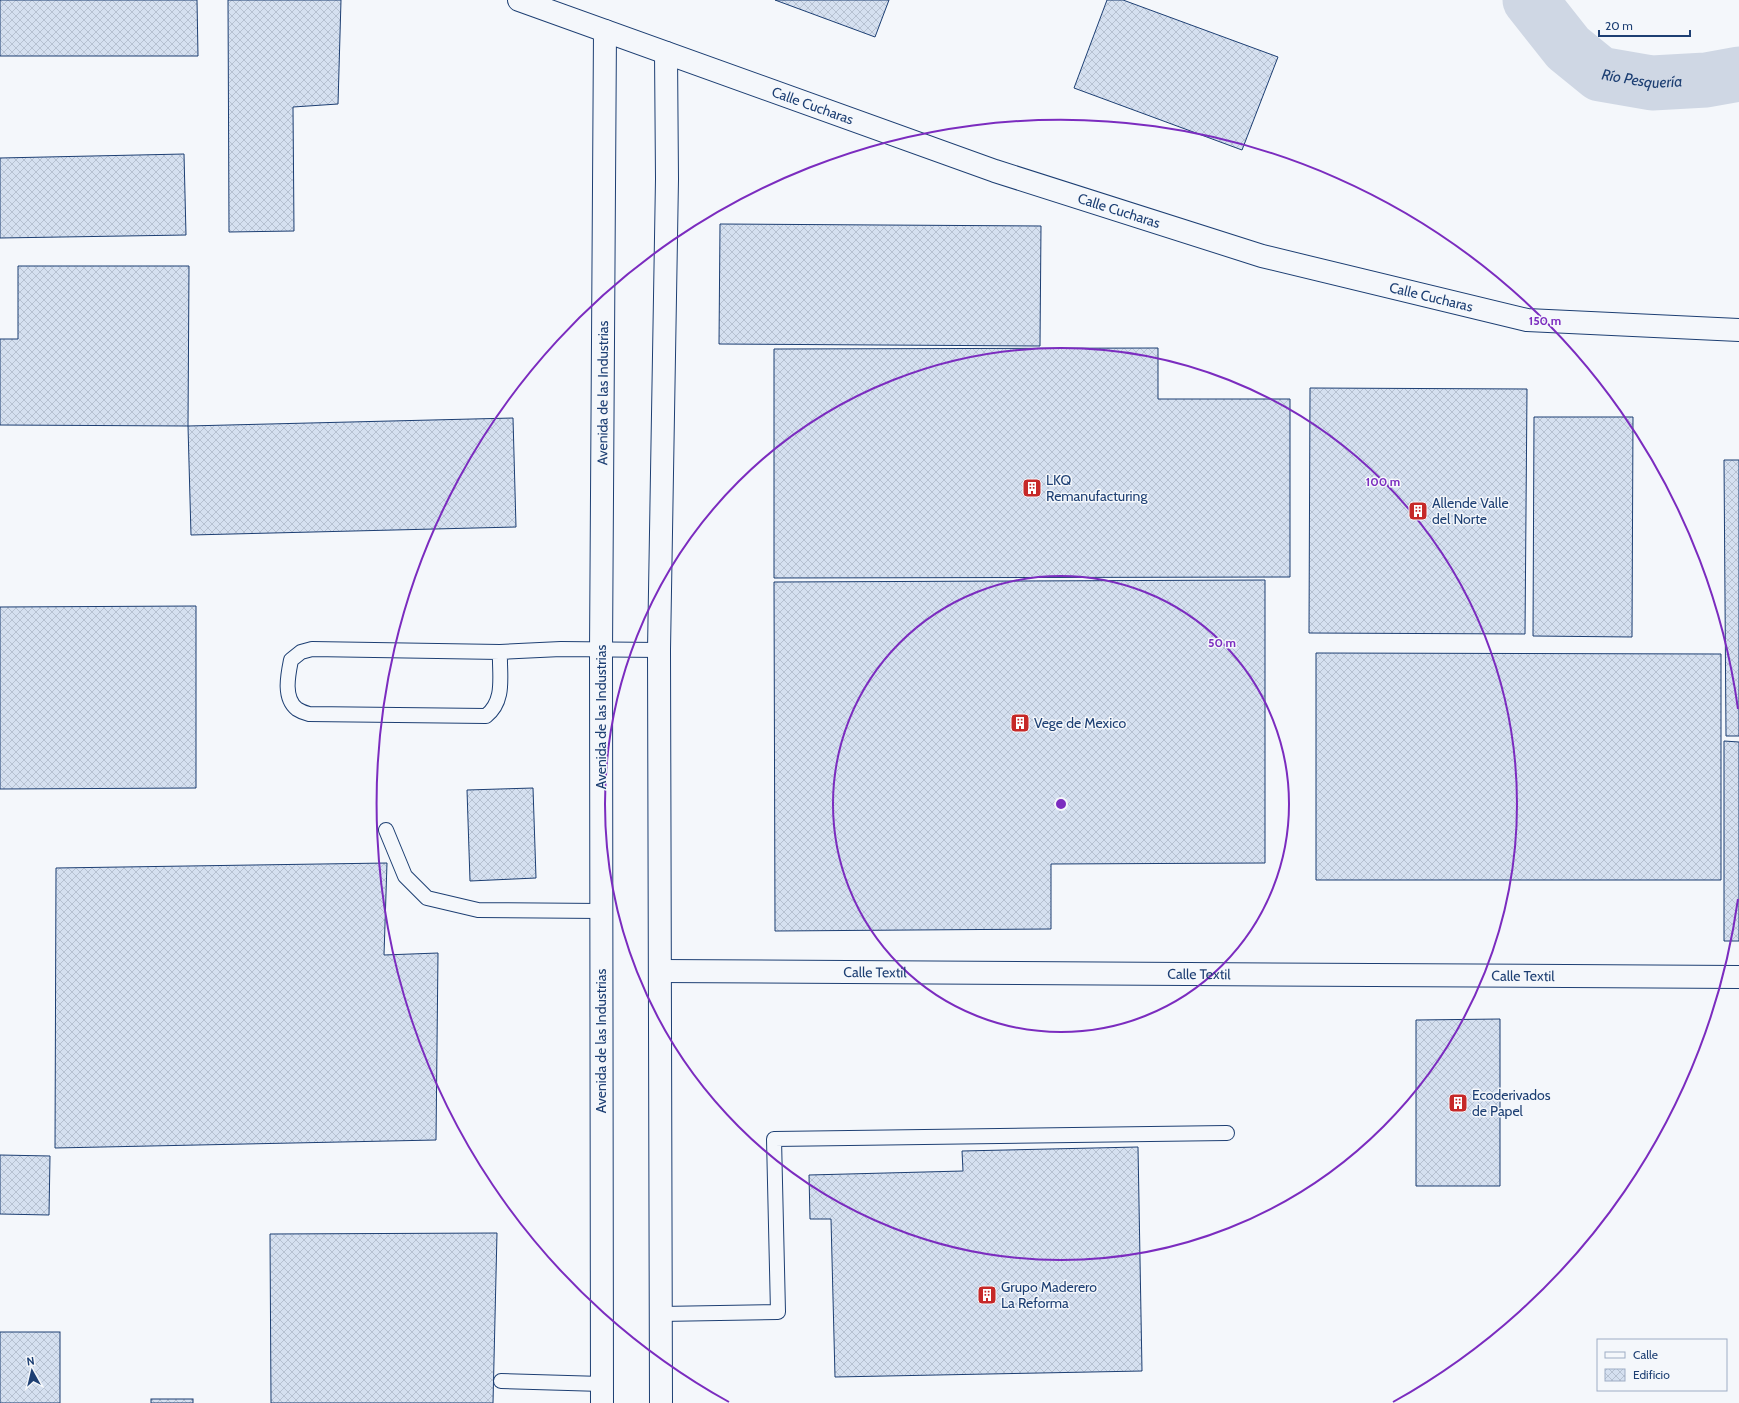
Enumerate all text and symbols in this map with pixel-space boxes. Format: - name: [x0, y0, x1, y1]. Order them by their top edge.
- scale bar: [1599, 12, 1690, 38]
- text: 20 m: [1605, 18, 1633, 33]
- water label: Río Pesquería: [1600, 65, 1683, 92]
- street label: Calle Cucharas: [769, 83, 856, 128]
- street label: Calle Cucharas: [1076, 189, 1163, 232]
- street label: Calle Cucharas: [1387, 278, 1475, 316]
- text: 150 m: [1529, 313, 1561, 328]
- street label: Avenida de las Industrias: [593, 320, 612, 465]
- place label: LKQ Remanufacturing: [1046, 471, 1148, 505]
- text: 100 m: [1366, 474, 1400, 489]
- building icon: LKQ Remanufacturing: [1021, 477, 1043, 499]
- place label: Allende Valle del Norte: [1432, 494, 1509, 528]
- building icon: Allende Valle del Norte: [1407, 500, 1429, 522]
- text: 50 m: [1208, 635, 1236, 650]
- street label: Avenida de las Industrias: [592, 645, 610, 789]
- building icon: Vege de Mexico: [1009, 712, 1031, 734]
- place label: Vege de Mexico: [1034, 714, 1126, 732]
- centre of rings: [1054, 797, 1068, 811]
- street label: Calle Textil: [843, 963, 907, 981]
- street label: Calle Textil: [1167, 965, 1231, 983]
- street label: Calle Textil: [1491, 967, 1555, 985]
- street label: Avenida de las Industrias: [592, 969, 610, 1113]
- place label: Ecoderivados de Papel: [1472, 1086, 1551, 1120]
- building icon: Ecoderivados de Papel: [1447, 1092, 1469, 1114]
- place label: Grupo Maderero La Reforma: [1001, 1278, 1097, 1312]
- building icon: Grupo Maderero La Reforma: [976, 1284, 998, 1306]
- legend: [1597, 1339, 1727, 1391]
- text: Calle: [1633, 1347, 1658, 1362]
- north arrow: [12, 1351, 52, 1391]
- text: N: [26, 1354, 35, 1369]
- text: Edificio: [1633, 1367, 1670, 1382]

